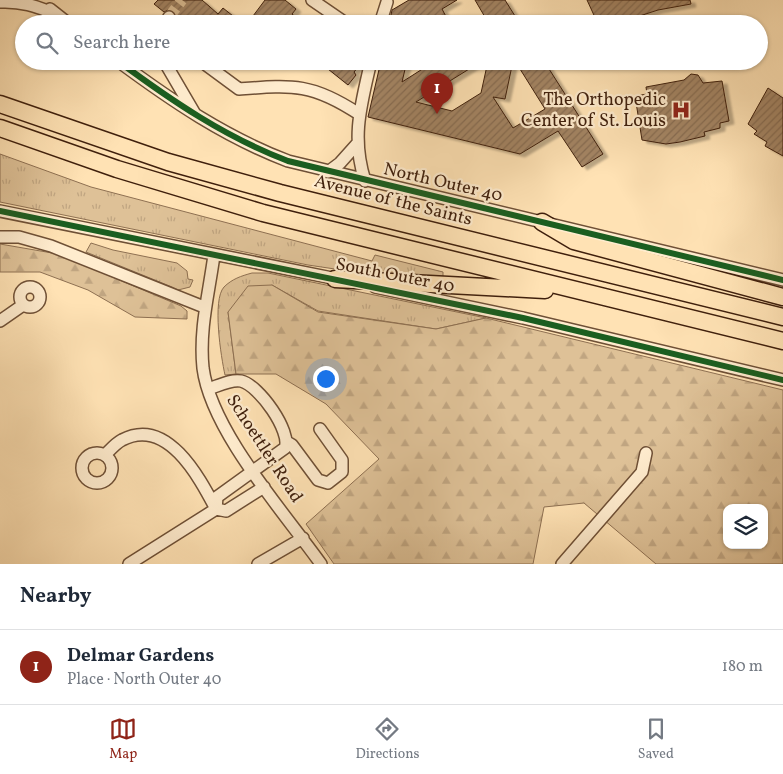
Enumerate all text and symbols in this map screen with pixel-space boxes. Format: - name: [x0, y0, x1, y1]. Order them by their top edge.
- search box: [15, 15, 768, 70]
- icon: search: [33, 29, 61, 57]
- text: Search here: [73, 30, 170, 56]
- pin: 1: [421, 73, 453, 114]
- place label: The Orthopedic Center of St. Louis: [521, 88, 666, 134]
- hospital icon: The Orthopedic Center of St. Louis: [670, 99, 692, 121]
- street label: North Outer 40: [381, 157, 505, 209]
- street label: Avenue of the Saints: [311, 169, 475, 233]
- street label: South Outer 40: [333, 252, 457, 300]
- your location: [313, 366, 339, 392]
- street label: Schoettler Road: [220, 390, 308, 508]
- map controls: [723, 504, 768, 549]
- button: layers: [723, 504, 768, 549]
- text: Nearby: [20, 582, 91, 611]
- text: Delmar Gardens: [67, 643, 214, 669]
- text: 1: [33, 656, 39, 678]
- text: 180 m: [722, 656, 763, 678]
- text: Place · North Outer 40: [67, 669, 221, 691]
- tab: Map: [109, 715, 137, 764]
- tab: Directions: [355, 715, 420, 764]
- tab: Saved: [638, 715, 674, 764]

